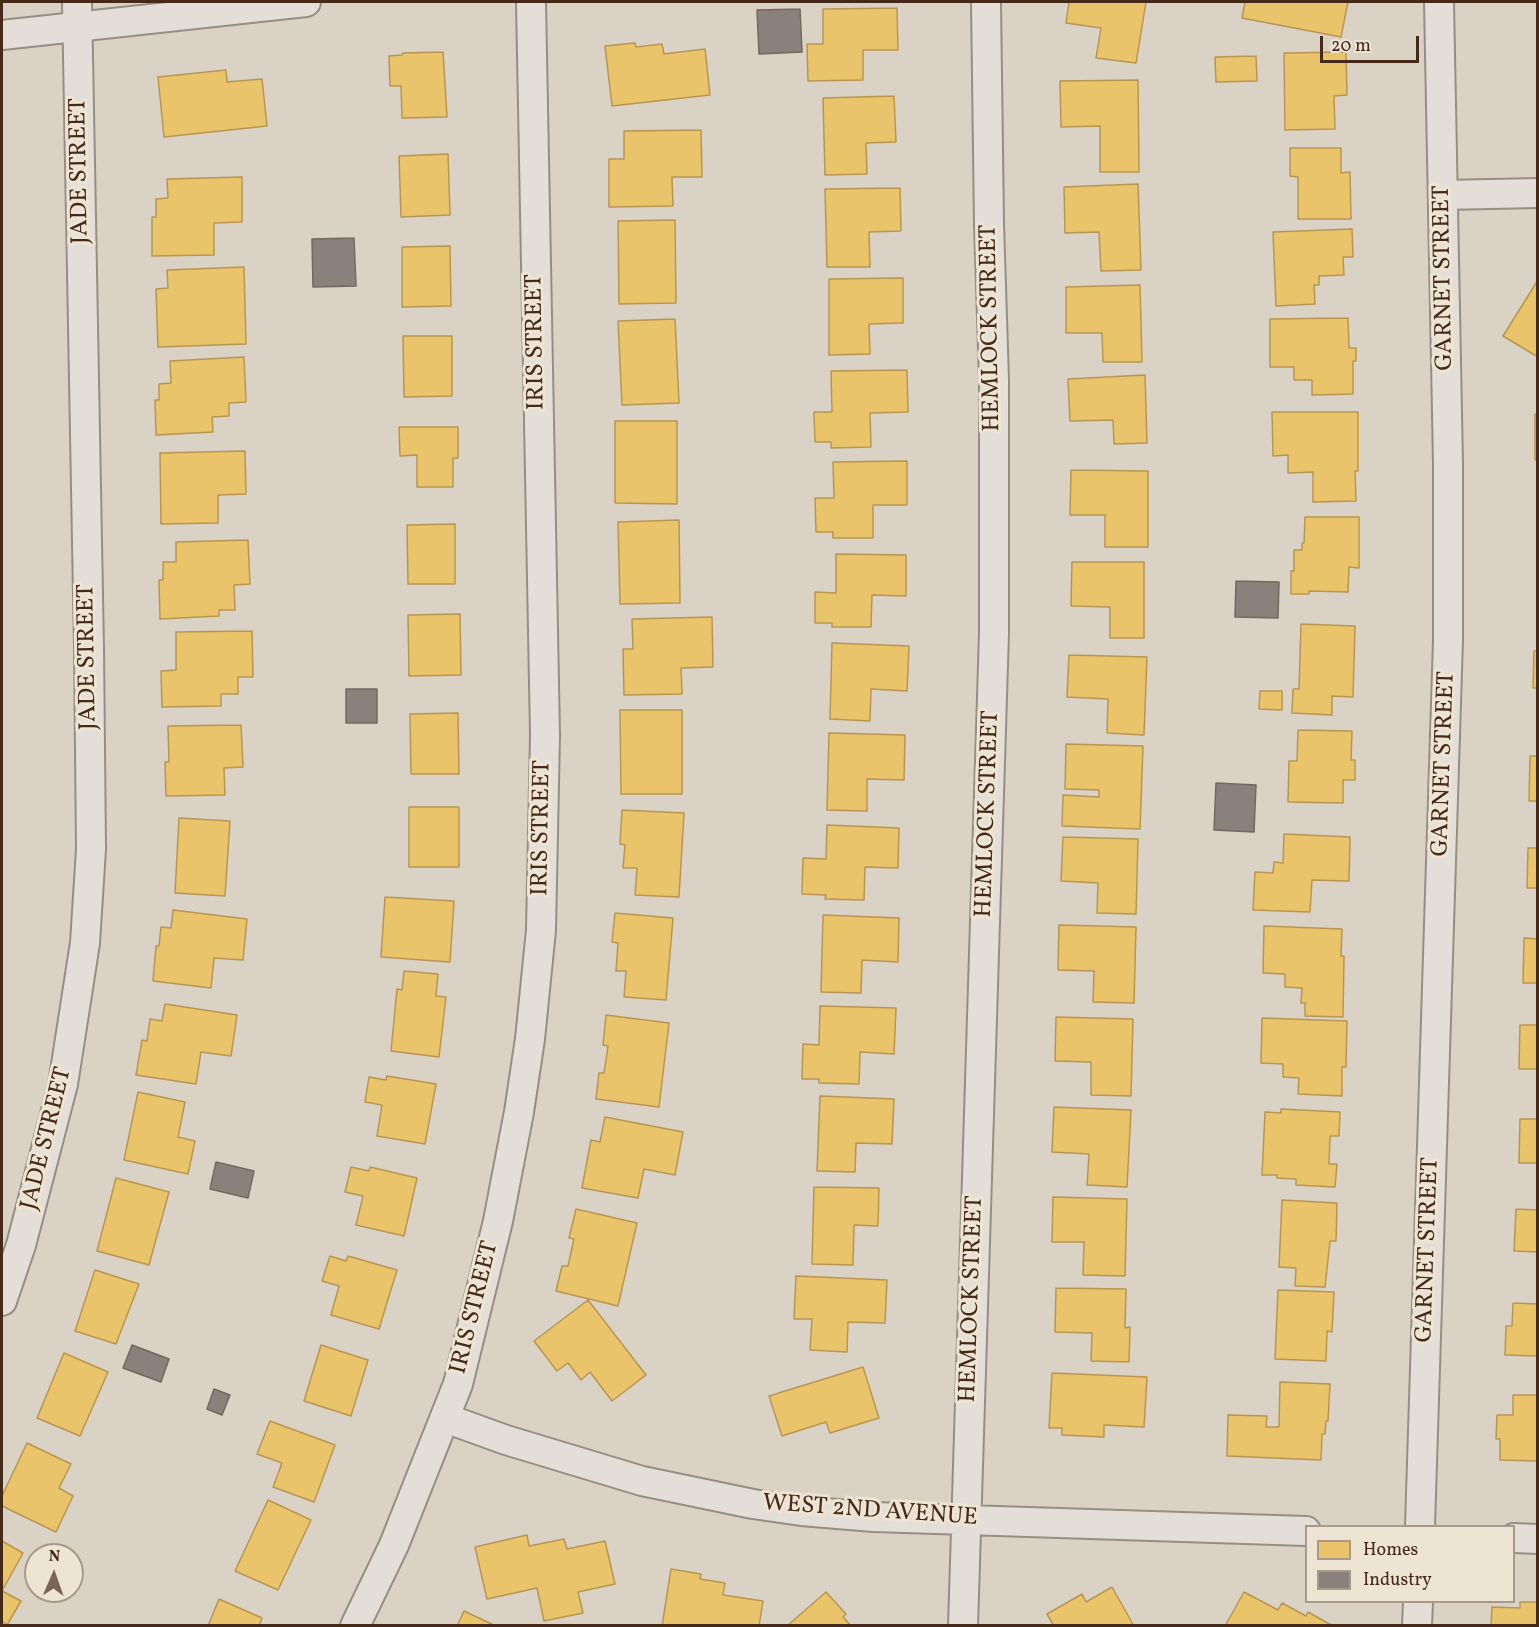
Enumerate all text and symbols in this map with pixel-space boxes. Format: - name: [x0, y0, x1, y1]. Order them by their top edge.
- scale bar: [1323, 24, 1422, 62]
- text: 20 m: [1331, 34, 1371, 59]
- street label: JADE STREET: [65, 98, 97, 244]
- street label: GARNET STREET: [1429, 185, 1461, 371]
- street label: HEMLOCK STREET: [976, 224, 1008, 432]
- street label: IRIS STREET: [521, 274, 553, 410]
- street label: JADE STREET: [73, 584, 105, 730]
- street label: GARNET STREET: [1427, 671, 1463, 857]
- street label: HEMLOCK STREET: [971, 710, 1007, 918]
- street label: IRIS STREET: [527, 760, 559, 896]
- street label: JADE STREET: [16, 1065, 80, 1213]
- street label: GARNET STREET: [1411, 1157, 1447, 1343]
- street label: HEMLOCK STREET: [955, 1195, 991, 1403]
- street label: IRIS STREET: [446, 1239, 506, 1377]
- street label: WEST 2ND AVENUE: [762, 1490, 978, 1534]
- legend: [1305, 1525, 1515, 1603]
- text: Homes: [1363, 1538, 1418, 1563]
- north arrow: [24, 1543, 84, 1603]
- text: N: [48, 1546, 61, 1568]
- text: Industry: [1363, 1568, 1432, 1593]

